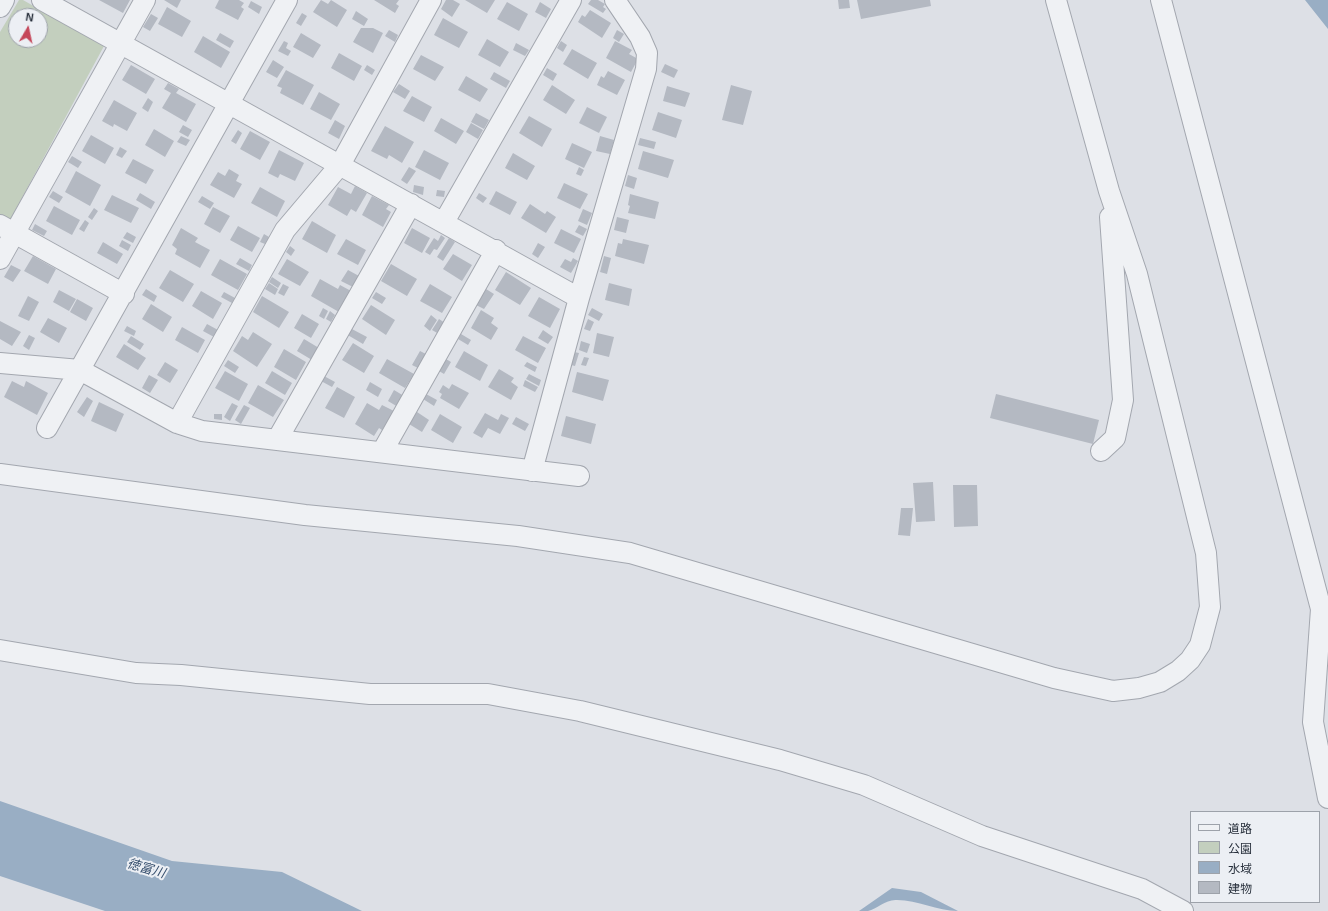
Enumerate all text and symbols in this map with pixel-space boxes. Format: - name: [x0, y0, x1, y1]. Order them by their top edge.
- north arrow: [8, 8, 48, 48]
- text: N: [25, 11, 35, 24]
- legend: [1190, 811, 1320, 903]
- text: 道路: [1228, 822, 1252, 836]
- text: 公園: [1228, 842, 1252, 856]
- water label: 徳富川: [125, 856, 167, 882]
- text: 水域: [1228, 862, 1252, 876]
- text: 建物: [1228, 882, 1252, 896]

